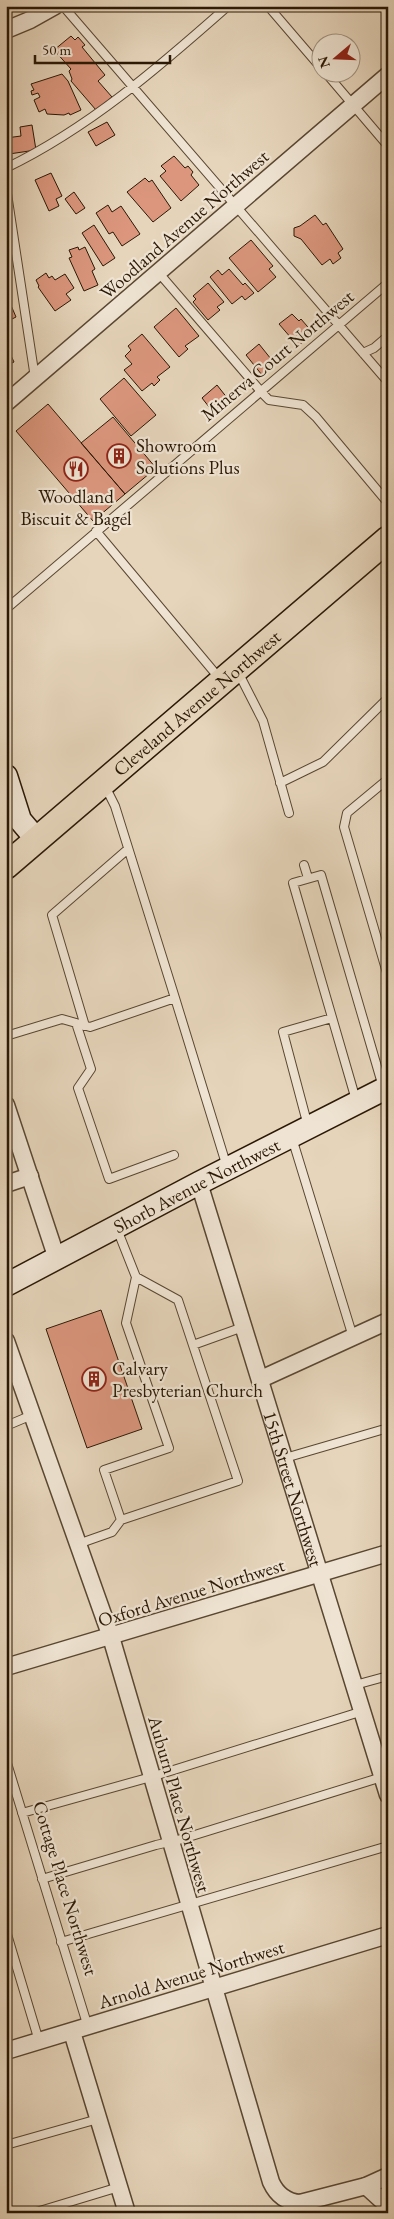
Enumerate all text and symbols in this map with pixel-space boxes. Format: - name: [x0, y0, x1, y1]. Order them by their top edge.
- scale bar: [35, 32, 170, 64]
- north arrow: [312, 32, 362, 82]
- text: 50 m: [42, 40, 71, 59]
- text: N: [313, 53, 334, 71]
- street label: Woodland Avenue Northwest: [95, 144, 274, 305]
- street label: Minerva Court Northwest: [196, 284, 359, 427]
- place label: Showroom Solutions Plus: [136, 433, 240, 480]
- building icon: Showroom Solutions Plus: [106, 443, 132, 469]
- restaurant icon: Woodland Biscuit & Bagel: [63, 456, 89, 482]
- place label: Woodland Biscuit & Bagel: [20, 484, 132, 531]
- street label: Cleveland Avenue Northwest: [108, 624, 286, 782]
- street label: Shorb Avenue Northwest: [109, 1132, 284, 1239]
- place label: Calvary Presbyterian Church: [112, 1356, 263, 1403]
- building icon: Calvary Presbyterian Church: [81, 1366, 107, 1392]
- street label: 15th Street Northwest: [257, 1408, 329, 1570]
- street label: Oxford Avenue Northwest: [95, 1552, 288, 1633]
- street label: Auburn Place Northwest: [142, 1712, 217, 1895]
- street label: Cottage Place Northwest: [27, 1798, 104, 1978]
- street label: Arnold Avenue Northwest: [94, 1934, 287, 2015]

